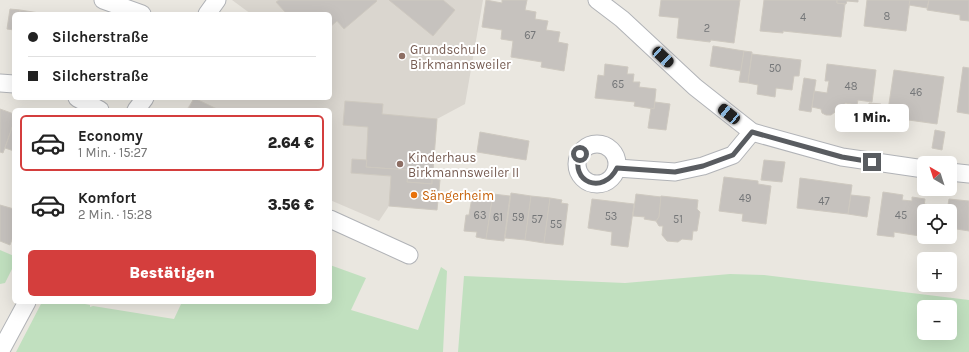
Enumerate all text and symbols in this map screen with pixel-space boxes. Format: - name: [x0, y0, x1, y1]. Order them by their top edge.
- house number: 8: [884, 10, 891, 23]
- house number: 4: [800, 11, 806, 24]
- house number: 2: [704, 22, 710, 35]
- text: Silcherstraße: [52, 28, 148, 46]
- house number: 67: [524, 29, 536, 42]
- place label: Grundschule Birkmannsweiler: [410, 42, 511, 72]
- car: [650, 44, 676, 70]
- marker: Grundschule Birkmannsweiler: [397, 51, 407, 61]
- house number: 50: [769, 62, 781, 75]
- text: Silcherstraße: [52, 67, 148, 85]
- house number: 65: [612, 78, 624, 91]
- house number: 48: [845, 80, 858, 93]
- house number: 46: [910, 86, 922, 99]
- car: [716, 102, 742, 126]
- callout: 1 Min.: [835, 104, 909, 132]
- text: 1 Min.: [854, 110, 890, 125]
- icon: car: [30, 125, 66, 161]
- text: Economy: [78, 127, 143, 145]
- text: 2.64 €: [268, 134, 314, 152]
- text: 1 Min. · 15:27: [78, 145, 147, 160]
- route start: [571, 145, 589, 163]
- place label: Kinderhaus Birkmannsweiler II: [408, 150, 519, 180]
- route end: [863, 153, 881, 171]
- north arrow: [917, 156, 957, 196]
- map controls: [917, 156, 957, 340]
- marker: Kinderhaus Birkmannsweiler II: [395, 159, 405, 169]
- icon: car: [30, 187, 66, 223]
- place label: Sängerheim: [422, 188, 494, 203]
- text: Komfort: [78, 189, 136, 207]
- marker: Sängerheim: [409, 190, 419, 200]
- house number: 49: [739, 192, 751, 205]
- house number: 47: [818, 195, 830, 208]
- text: 3.56 €: [268, 196, 314, 214]
- button: locate: [917, 204, 957, 244]
- text: 2 Min. · 15:28: [78, 207, 152, 222]
- house number: 63: [474, 209, 486, 222]
- house number: 45: [895, 209, 907, 222]
- house number: 53: [605, 210, 617, 223]
- house number: 61: [493, 211, 503, 224]
- house number: 59: [512, 211, 524, 224]
- house number: 57: [531, 213, 543, 226]
- house number: 51: [673, 213, 683, 226]
- house number: 55: [550, 218, 562, 231]
- button: Bestätigen: [28, 250, 316, 296]
- button: +: [917, 252, 957, 292]
- button: −: [917, 300, 957, 340]

